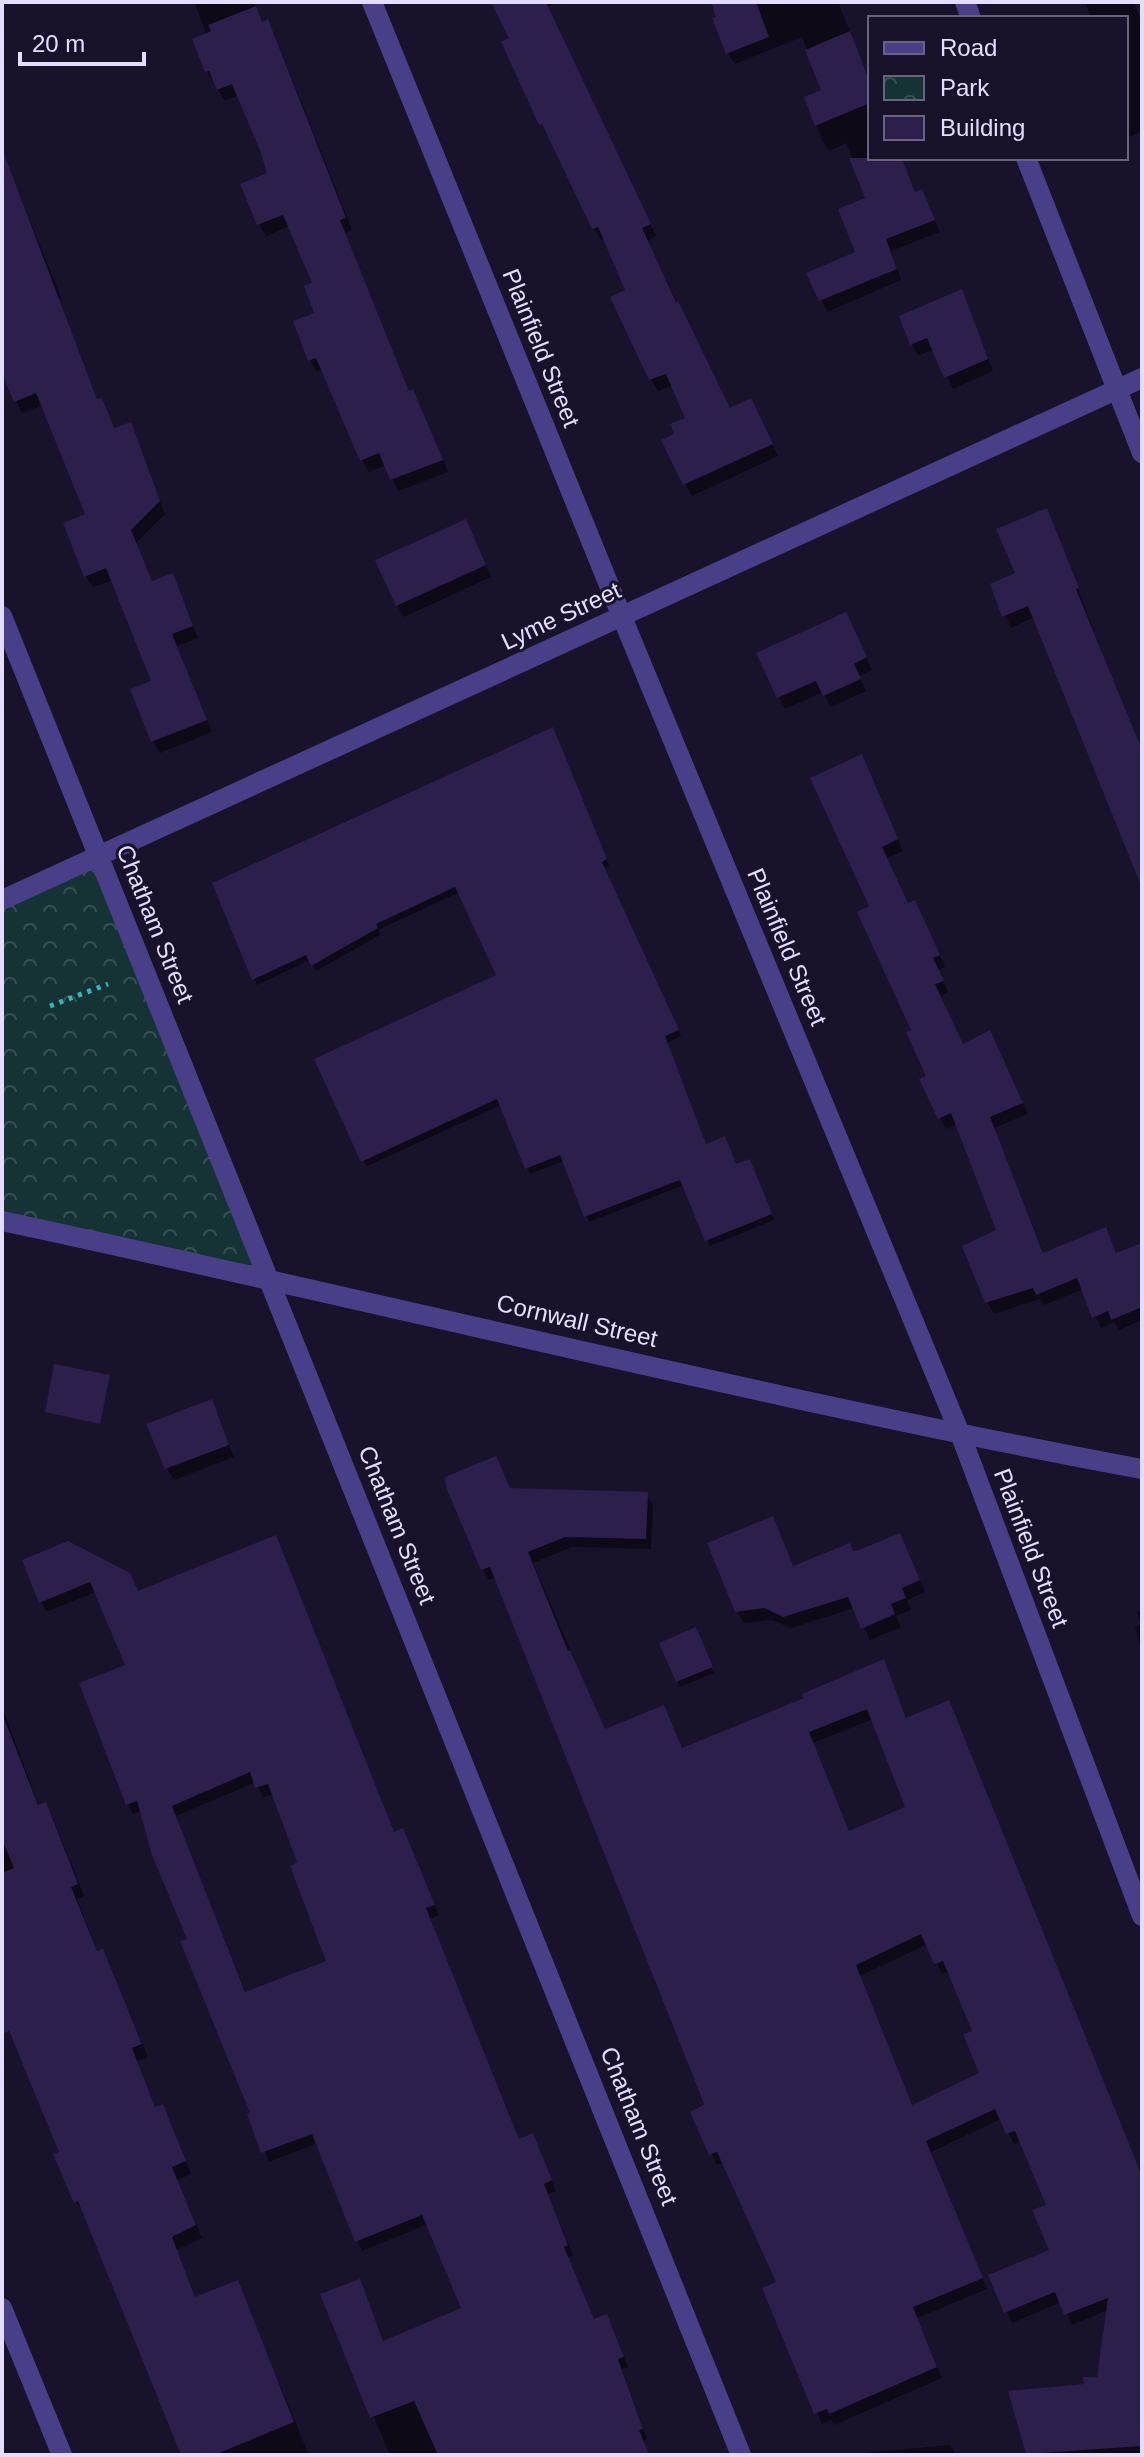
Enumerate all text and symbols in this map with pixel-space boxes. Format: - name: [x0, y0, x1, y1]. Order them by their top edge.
- scale bar: [20, 16, 144, 66]
- legend: [868, 16, 1128, 160]
- text: 20 m: [32, 30, 85, 57]
- text: Road: [940, 34, 997, 61]
- text: Park: [940, 74, 990, 101]
- text: Building: [940, 114, 1025, 141]
- street label: Plainfield Street: [497, 265, 586, 431]
- street label: Lyme Street: [497, 576, 625, 655]
- street label: Chatham Street: [111, 841, 200, 1007]
- street label: Plainfield Street: [742, 864, 833, 1030]
- street label: Cornwall Street: [494, 1289, 660, 1352]
- street label: Chatham Street: [353, 1442, 442, 1608]
- street label: Plainfield Street: [989, 1465, 1074, 1631]
- street label: Chatham Street: [595, 2043, 684, 2209]

